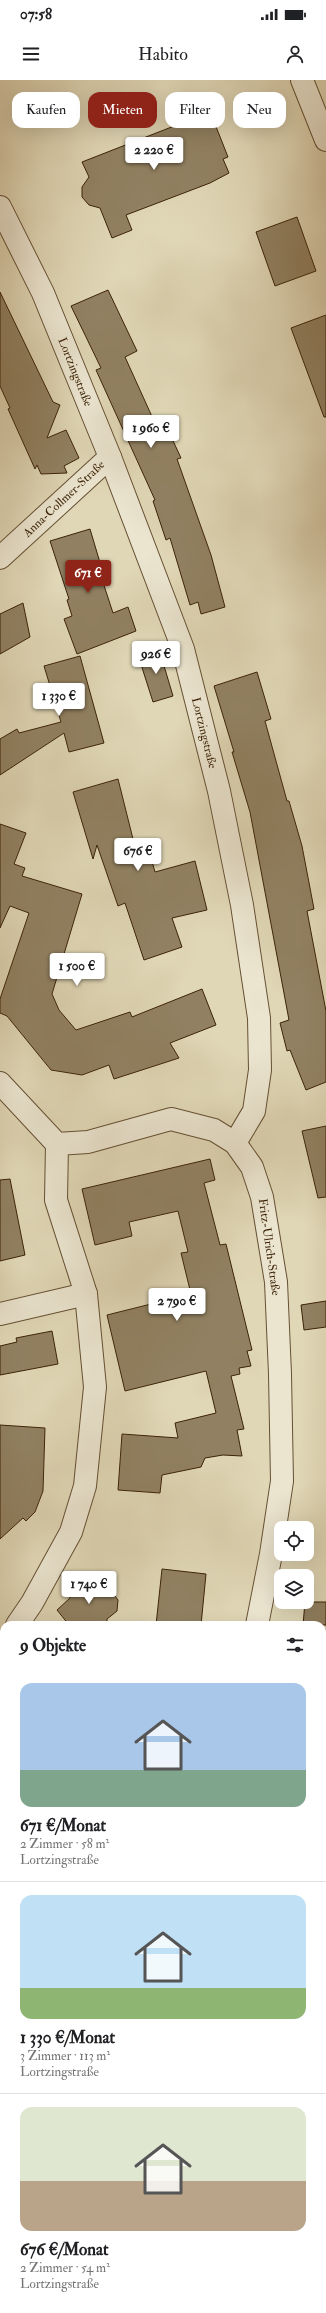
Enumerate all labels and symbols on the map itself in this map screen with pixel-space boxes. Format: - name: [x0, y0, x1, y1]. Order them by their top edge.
- pin: 2 220 €: [117, 137, 191, 171]
- street label: Lortzingstraße: [54, 335, 96, 409]
- pin: 1 960 €: [114, 415, 188, 449]
- street label: Anna-Collmer-Straße: [19, 457, 108, 541]
- pin: 671 €: [60, 560, 116, 594]
- pin: 926 €: [128, 641, 184, 675]
- pin: 1 330 €: [22, 683, 96, 717]
- street label: Lortzingstraße: [188, 696, 220, 770]
- pin: 676 €: [110, 838, 166, 872]
- pin: 1 500 €: [40, 953, 114, 987]
- street label: Fritz-Ulrich-Straße: [255, 1197, 283, 1297]
- pin: 2 790 €: [140, 1288, 214, 1322]
- pin: 1 740 €: [52, 1571, 126, 1605]

